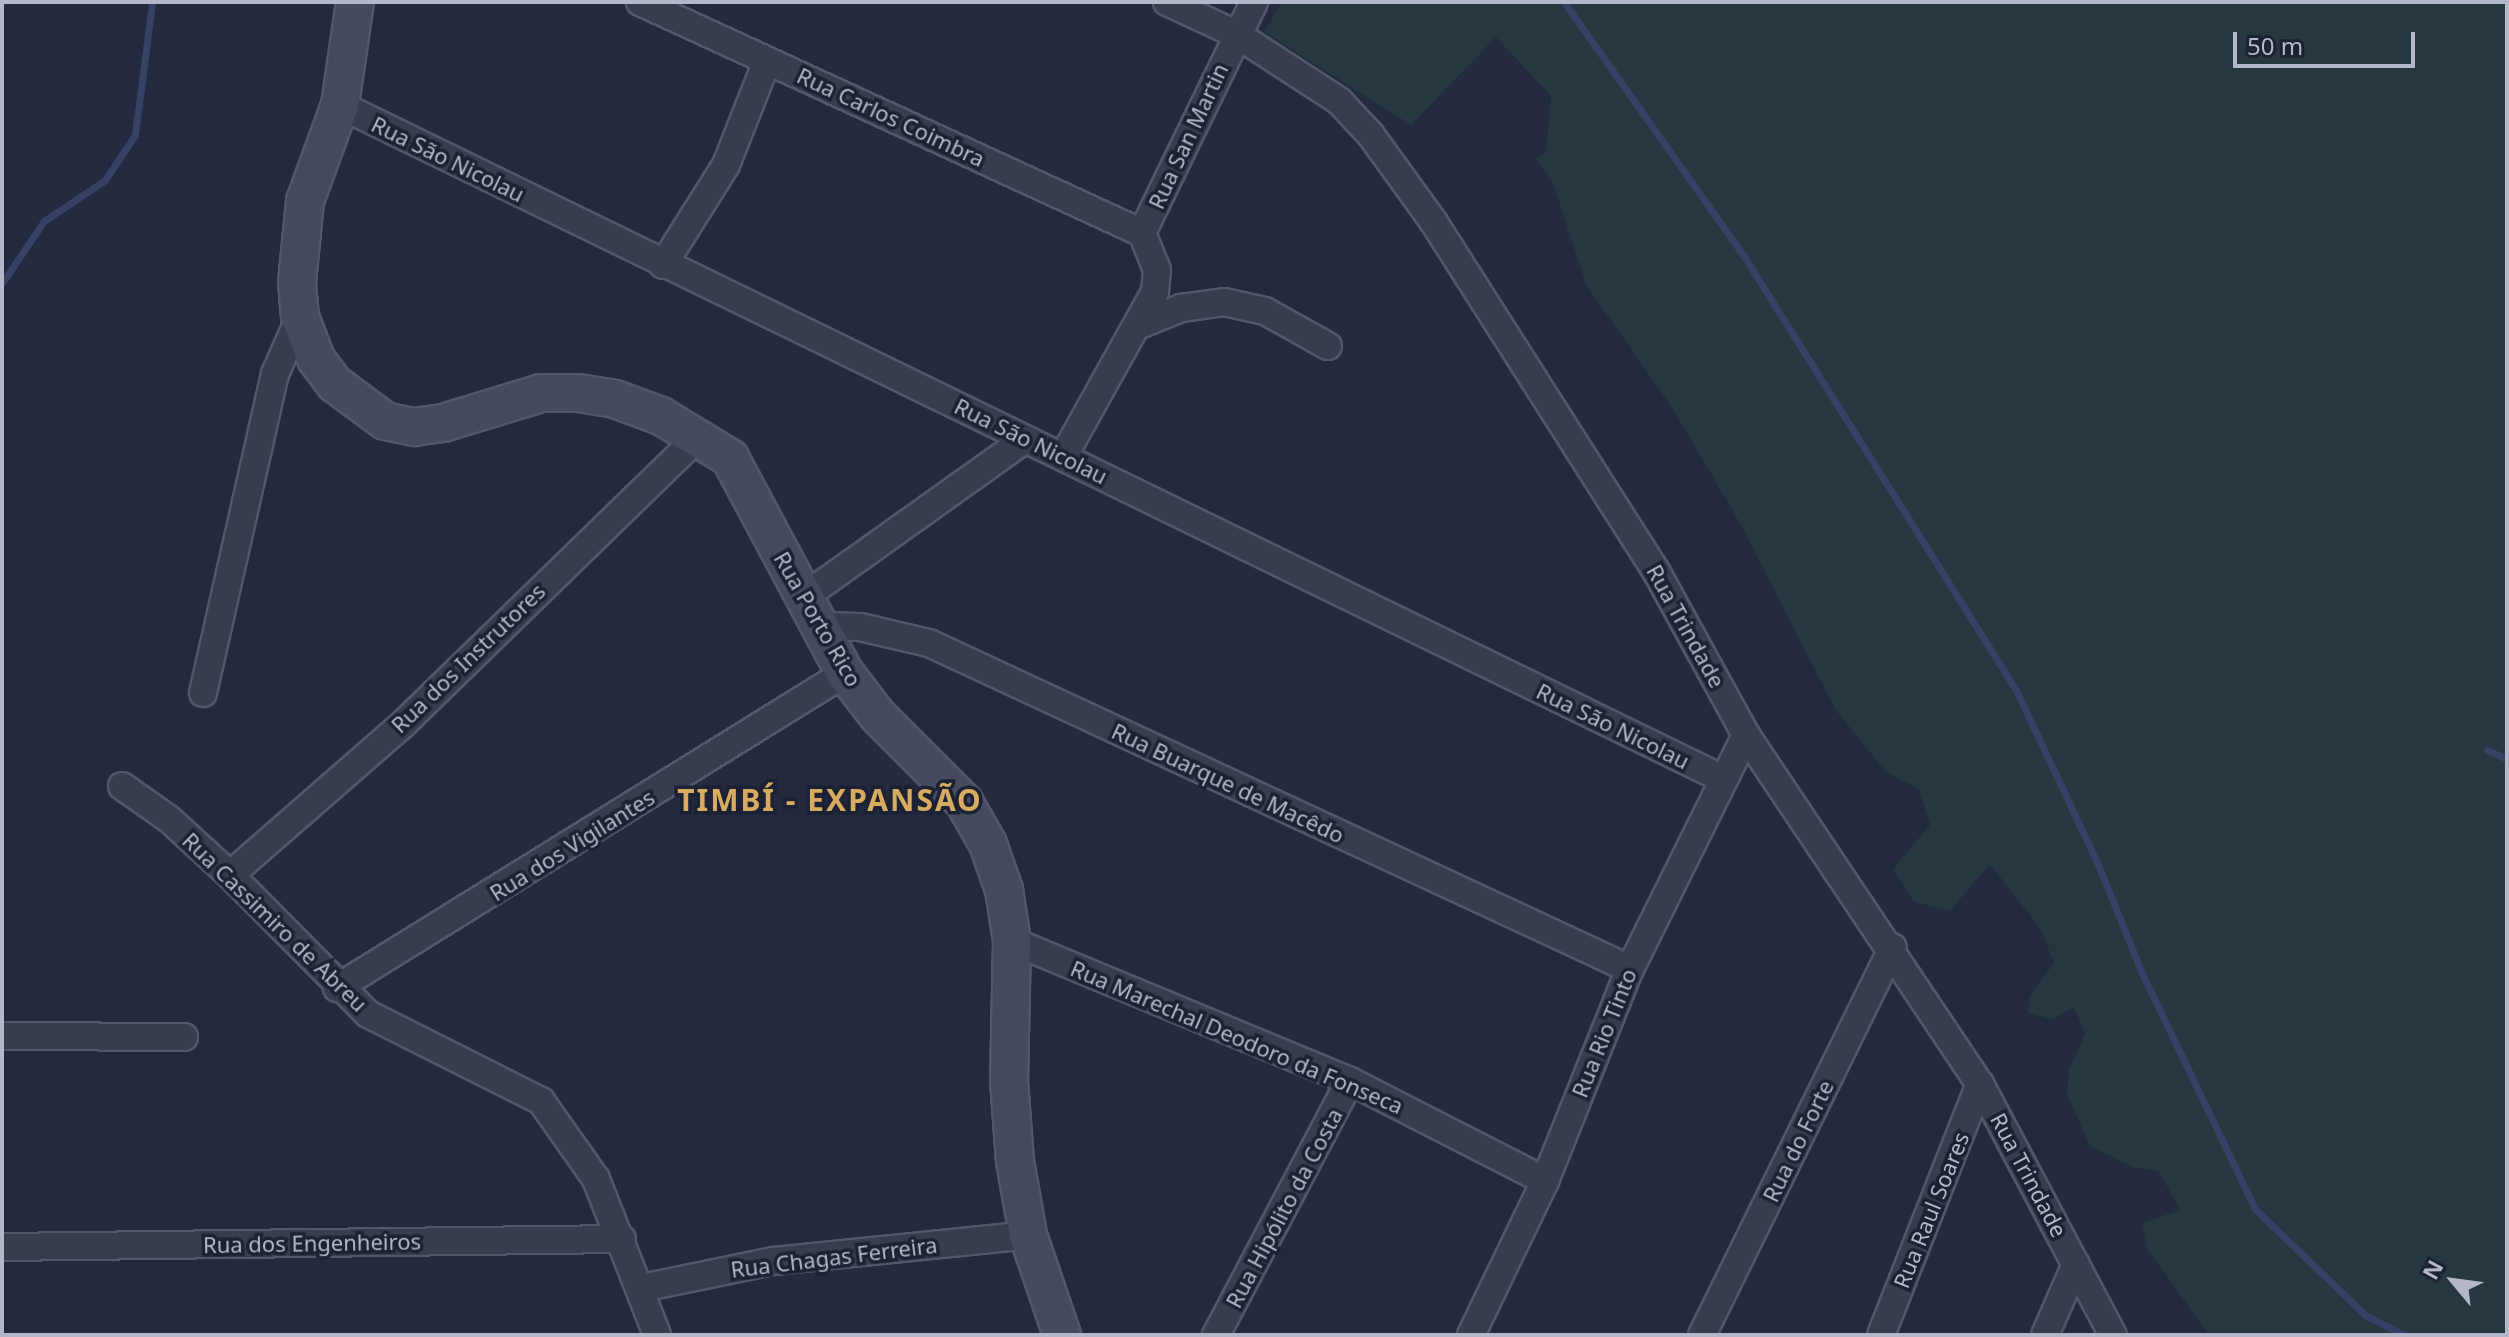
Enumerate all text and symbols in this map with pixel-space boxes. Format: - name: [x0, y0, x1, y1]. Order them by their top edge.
- scale bar: [2237, 16, 2419, 66]
- text: 50 m: [2247, 29, 2303, 62]
- street label: Rua San Martin: [1143, 59, 1233, 213]
- street label: Rua Carlos Coimbra: [793, 62, 989, 172]
- street label: Rua São Nicolau: [367, 111, 529, 207]
- street label: Rua São Nicolau: [950, 393, 1112, 489]
- street label: Rua Porto Rico: [769, 547, 867, 691]
- street label: Rua Trindade: [1641, 560, 1731, 692]
- street label: Rua dos Instrutores: [386, 578, 550, 738]
- street label: Rua São Nicolau: [1532, 678, 1694, 774]
- street label: Rua Buarque de Macêdo: [1108, 718, 1348, 848]
- district label: TIMBÍ - EXPANSÃO: [677, 782, 983, 818]
- street label: Rua dos Vigilantes: [485, 784, 659, 906]
- street label: Rua Cassimiro de Abreu: [177, 827, 373, 1017]
- street label: Rua Marechal Deodoro da Fonseca: [1067, 955, 1407, 1119]
- street label: Rua Rio Tinto: [1566, 965, 1642, 1101]
- street label: Rua do Forte: [1757, 1076, 1839, 1206]
- street label: Rua Hipólito da Costa: [1220, 1104, 1348, 1312]
- street label: Rua Trindade: [1985, 1108, 2073, 1242]
- street label: Rua Raul Soares: [1888, 1128, 1974, 1292]
- street label: Rua dos Engenheiros: [203, 1228, 421, 1258]
- street label: Rua Chagas Ferreira: [729, 1231, 939, 1283]
- north arrow: [2413, 1241, 2493, 1321]
- text: N: [2415, 1254, 2449, 1284]

